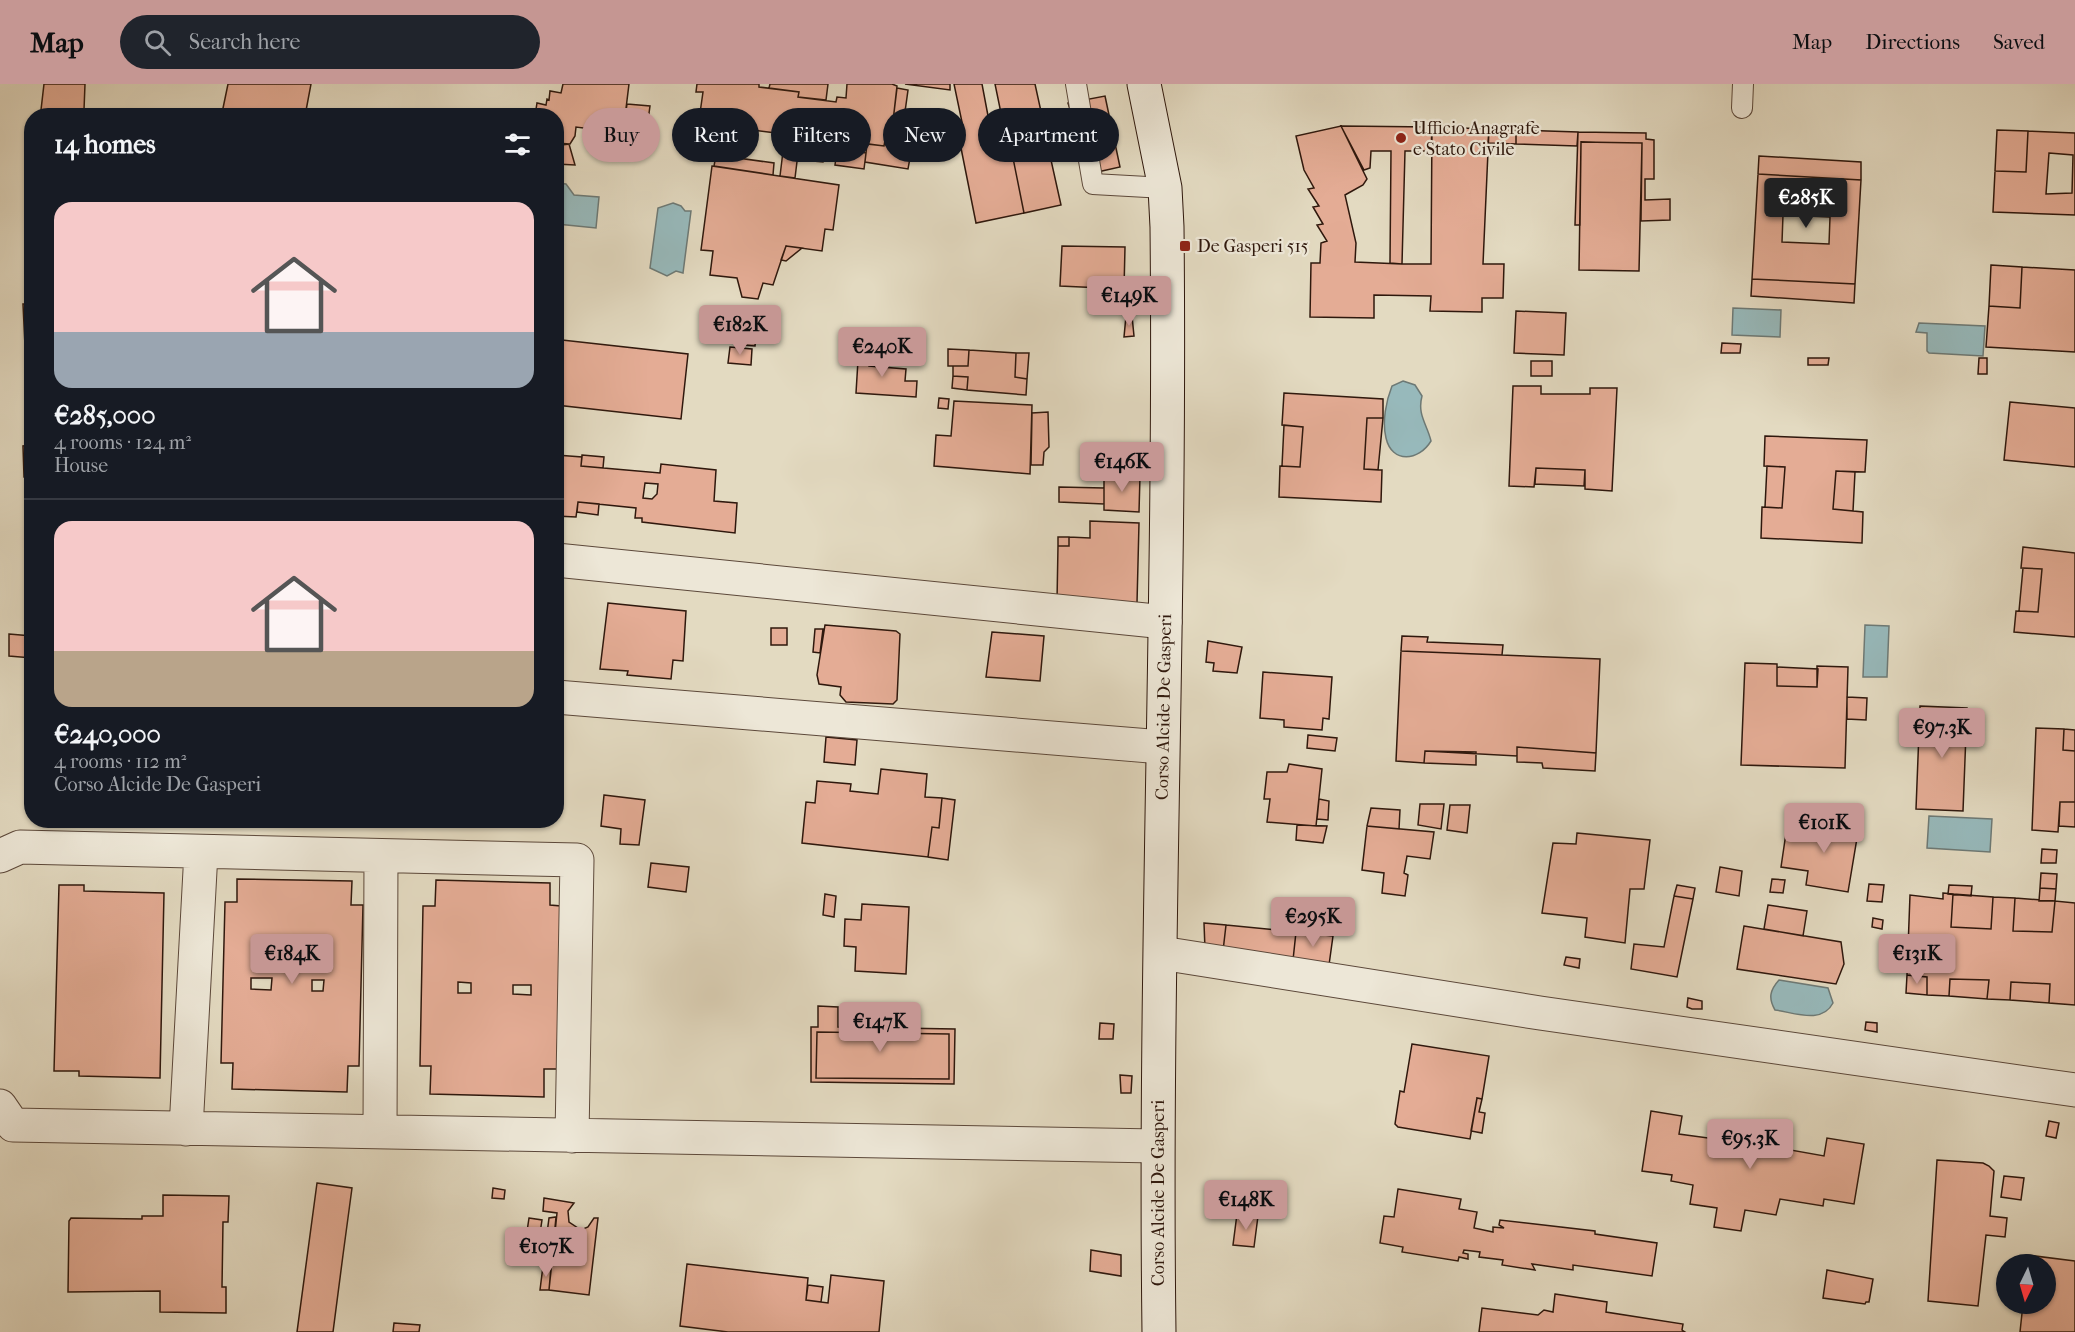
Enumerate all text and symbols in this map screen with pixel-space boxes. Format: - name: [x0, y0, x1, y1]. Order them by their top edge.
- search box: [120, 15, 540, 69]
- text: Map: [30, 26, 84, 59]
- icon: search: [141, 26, 174, 59]
- text: Search here: [189, 29, 300, 55]
- text: Map: [1792, 30, 1832, 54]
- text: Directions: [1865, 30, 1960, 54]
- text: Saved: [1993, 30, 2045, 54]
- chip: Buy: [582, 108, 660, 162]
- chip: Rent: [672, 108, 759, 162]
- chip: Filters: [771, 108, 871, 162]
- chip: New: [883, 108, 966, 162]
- chip: Apartment: [978, 108, 1119, 162]
- place label: Ufficio Anagrafe e Stato Civile: [1413, 118, 1540, 160]
- icon: filters: [501, 128, 534, 161]
- text: 14 homes: [54, 129, 156, 160]
- marker: Ufficio Anagrafe e Stato Civile: [1394, 131, 1408, 145]
- pin: €285K: [1764, 178, 1848, 229]
- text: €285K: [1778, 186, 1834, 209]
- place label: De Gasperi 515: [1197, 236, 1309, 257]
- marker: De Gasperi 515: [1178, 239, 1192, 253]
- icon: home: [240, 241, 348, 349]
- pin: €149K: [1087, 276, 1171, 327]
- text: €149K: [1101, 284, 1157, 307]
- pin: €182K: [698, 305, 782, 356]
- text: €182K: [713, 313, 767, 336]
- pin: €240K: [840, 327, 924, 378]
- text: €240K: [852, 335, 912, 358]
- text: €285,000: [54, 400, 156, 431]
- text: 4 rooms · 124 m²: [54, 431, 191, 454]
- pin: €146K: [1080, 442, 1164, 493]
- text: €146K: [1094, 450, 1150, 473]
- text: House: [54, 454, 108, 477]
- icon: home: [240, 560, 348, 668]
- street label: Corso Alcide De Gasperi: [1152, 613, 1176, 800]
- pin: €97.3K: [1893, 708, 1991, 759]
- text: €97.3K: [1913, 716, 1971, 739]
- text: €240,000: [54, 719, 161, 750]
- text: 4 rooms · 112 m²: [54, 750, 186, 773]
- text: Corso Alcide De Gasperi: [54, 773, 261, 796]
- pin: €101K: [1782, 803, 1866, 854]
- text: €101K: [1798, 811, 1850, 834]
- pin: €295K: [1271, 897, 1355, 948]
- text: €295K: [1285, 905, 1341, 928]
- pin: €184K: [250, 934, 334, 985]
- pin: €131K: [1875, 934, 1959, 985]
- text: €184K: [264, 942, 320, 965]
- text: €131K: [1893, 942, 1941, 965]
- pin: €147K: [838, 1002, 922, 1053]
- text: €147K: [853, 1010, 907, 1033]
- street label: Corso Alcide De Gasperi: [1148, 1099, 1169, 1286]
- pin: €95.3K: [1701, 1119, 1799, 1170]
- text: €95.3K: [1721, 1127, 1779, 1150]
- pin: €148K: [1204, 1180, 1288, 1231]
- text: €148K: [1218, 1188, 1274, 1211]
- pin: €107K: [504, 1227, 588, 1278]
- text: €107K: [519, 1235, 573, 1258]
- north arrow: [1996, 1254, 2056, 1314]
- map controls: [1996, 1254, 2056, 1314]

